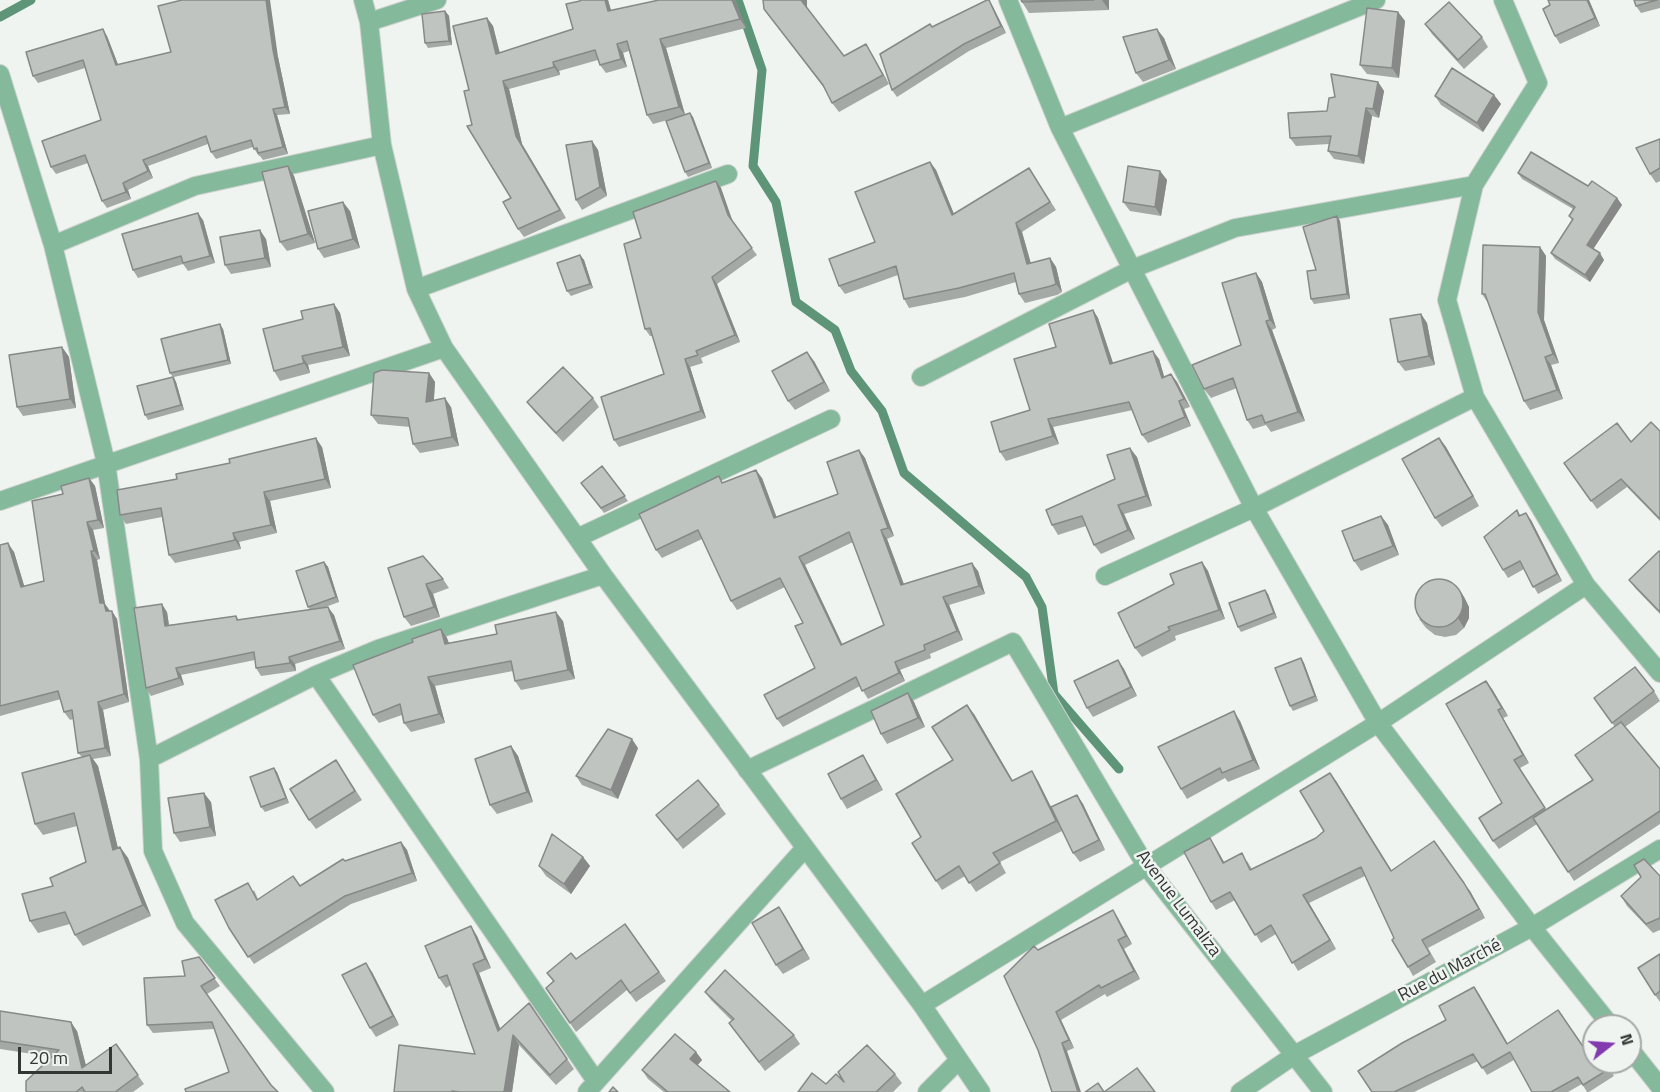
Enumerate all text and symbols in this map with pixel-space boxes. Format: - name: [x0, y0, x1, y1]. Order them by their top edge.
- street label: Avenue Lumaliza: [1131, 846, 1225, 962]
- street label: Rue du Marché: [1395, 935, 1505, 1007]
- north arrow: [1582, 1014, 1642, 1074]
- text: N: [1614, 1031, 1640, 1048]
- scale bar: [21, 1035, 116, 1073]
- text: 20 m: [29, 1044, 68, 1071]

